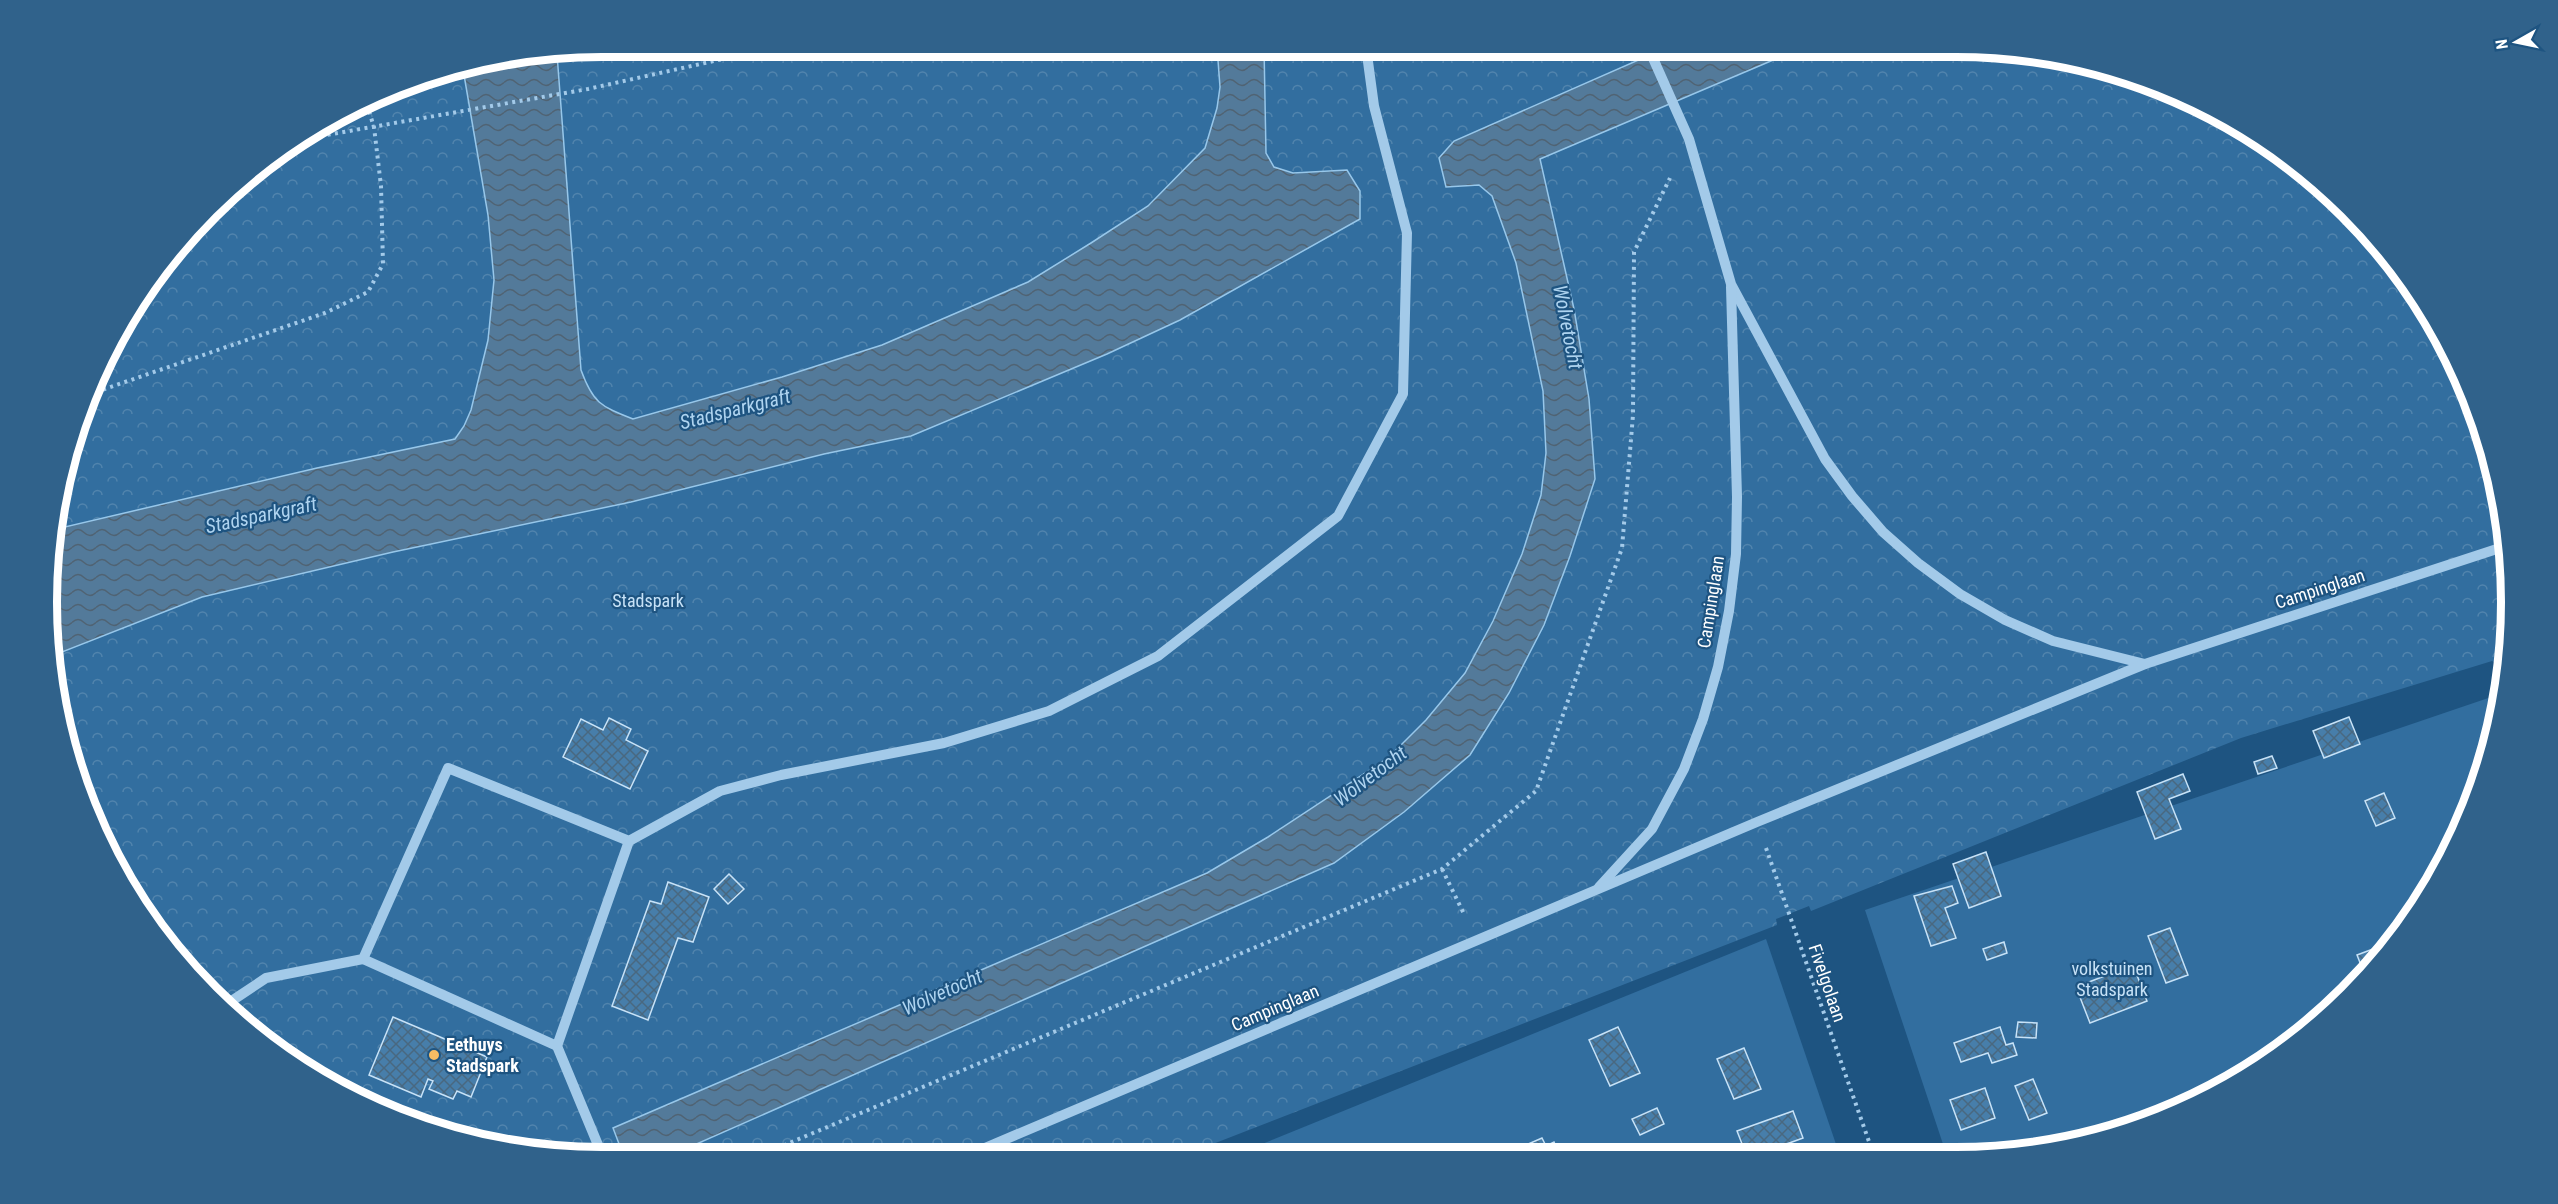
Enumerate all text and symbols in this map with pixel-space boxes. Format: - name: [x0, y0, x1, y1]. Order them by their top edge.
- north arrow: [2486, 12, 2546, 72]
- text: N: [2492, 38, 2512, 51]
- water label: Wolvetocht: [1548, 283, 1588, 371]
- water label: Stadsparkgraft: [677, 384, 793, 434]
- water label: Stadsparkgraft: [203, 491, 319, 539]
- street label: Campinglaan: [1693, 554, 1728, 650]
- street label: Campinglaan: [2272, 564, 2367, 613]
- park label: Stadspark: [612, 590, 684, 611]
- water label: Wolvetocht: [1329, 741, 1411, 811]
- street label: Fivelgolaan: [1804, 941, 1851, 1025]
- park label: volkstuinen Stadspark: [2071, 958, 2153, 1000]
- water label: Wolvetocht: [898, 964, 986, 1020]
- street label: Campinglaan: [1228, 980, 1322, 1035]
- place label: Eethuys Stadspark: [446, 1034, 519, 1076]
- marker: Eethuys Stadspark: [427, 1048, 441, 1062]

